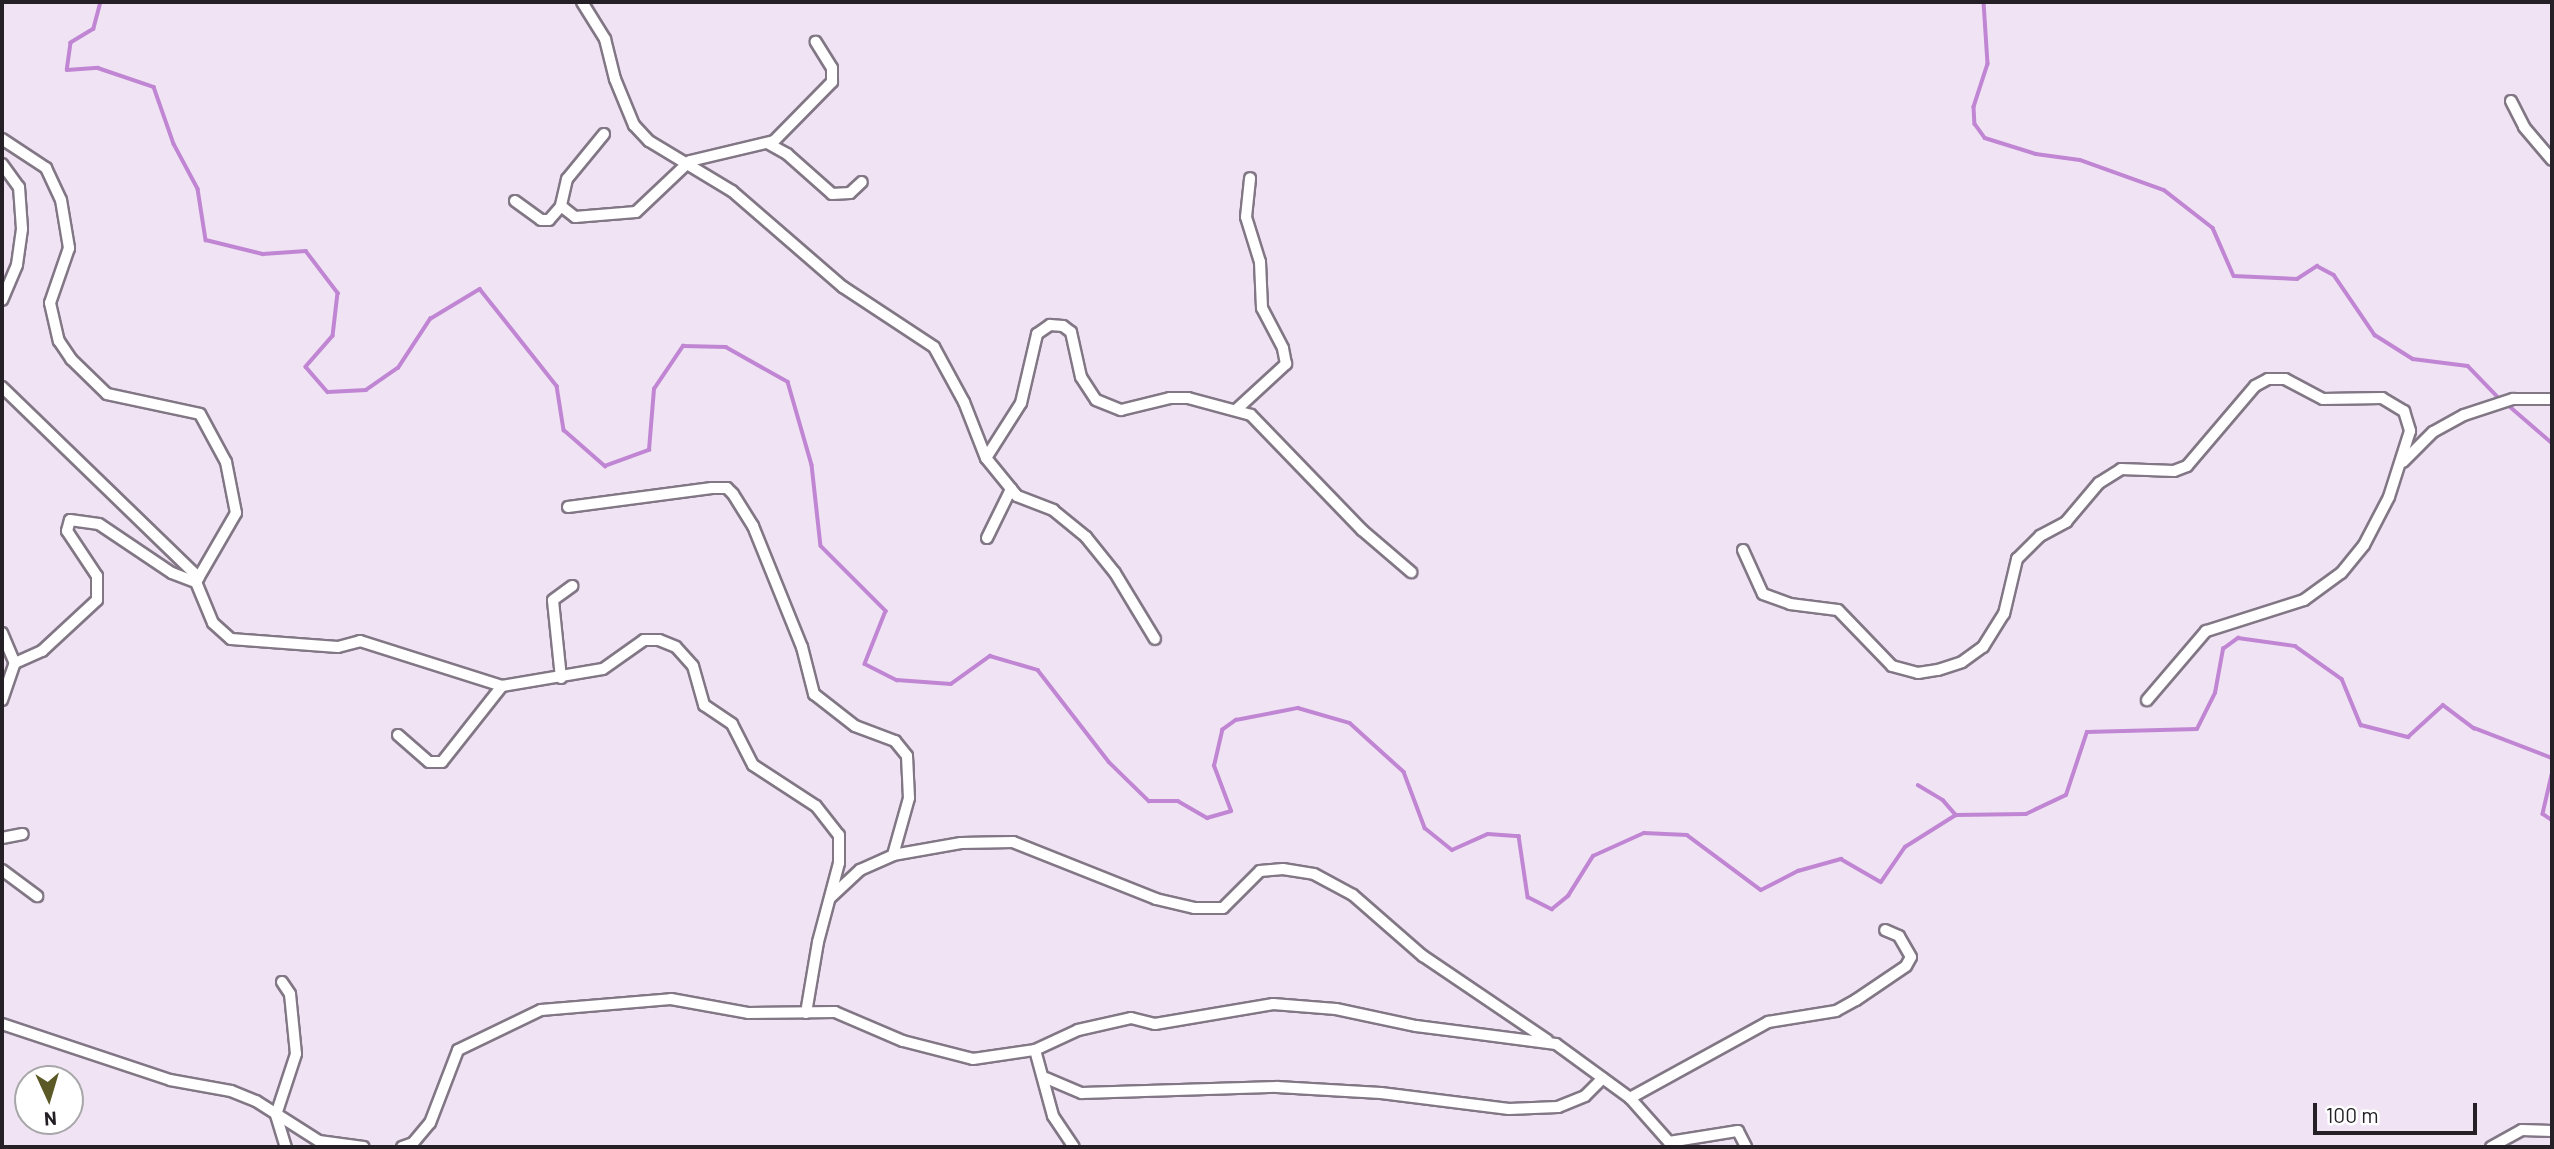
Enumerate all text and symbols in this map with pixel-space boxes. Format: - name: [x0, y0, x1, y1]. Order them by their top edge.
- north arrow: [14, 1065, 84, 1135]
- scale bar: [2316, 1090, 2480, 1134]
- text: 100 m: [2326, 1102, 2379, 1127]
- text: N: [43, 1108, 57, 1131]

